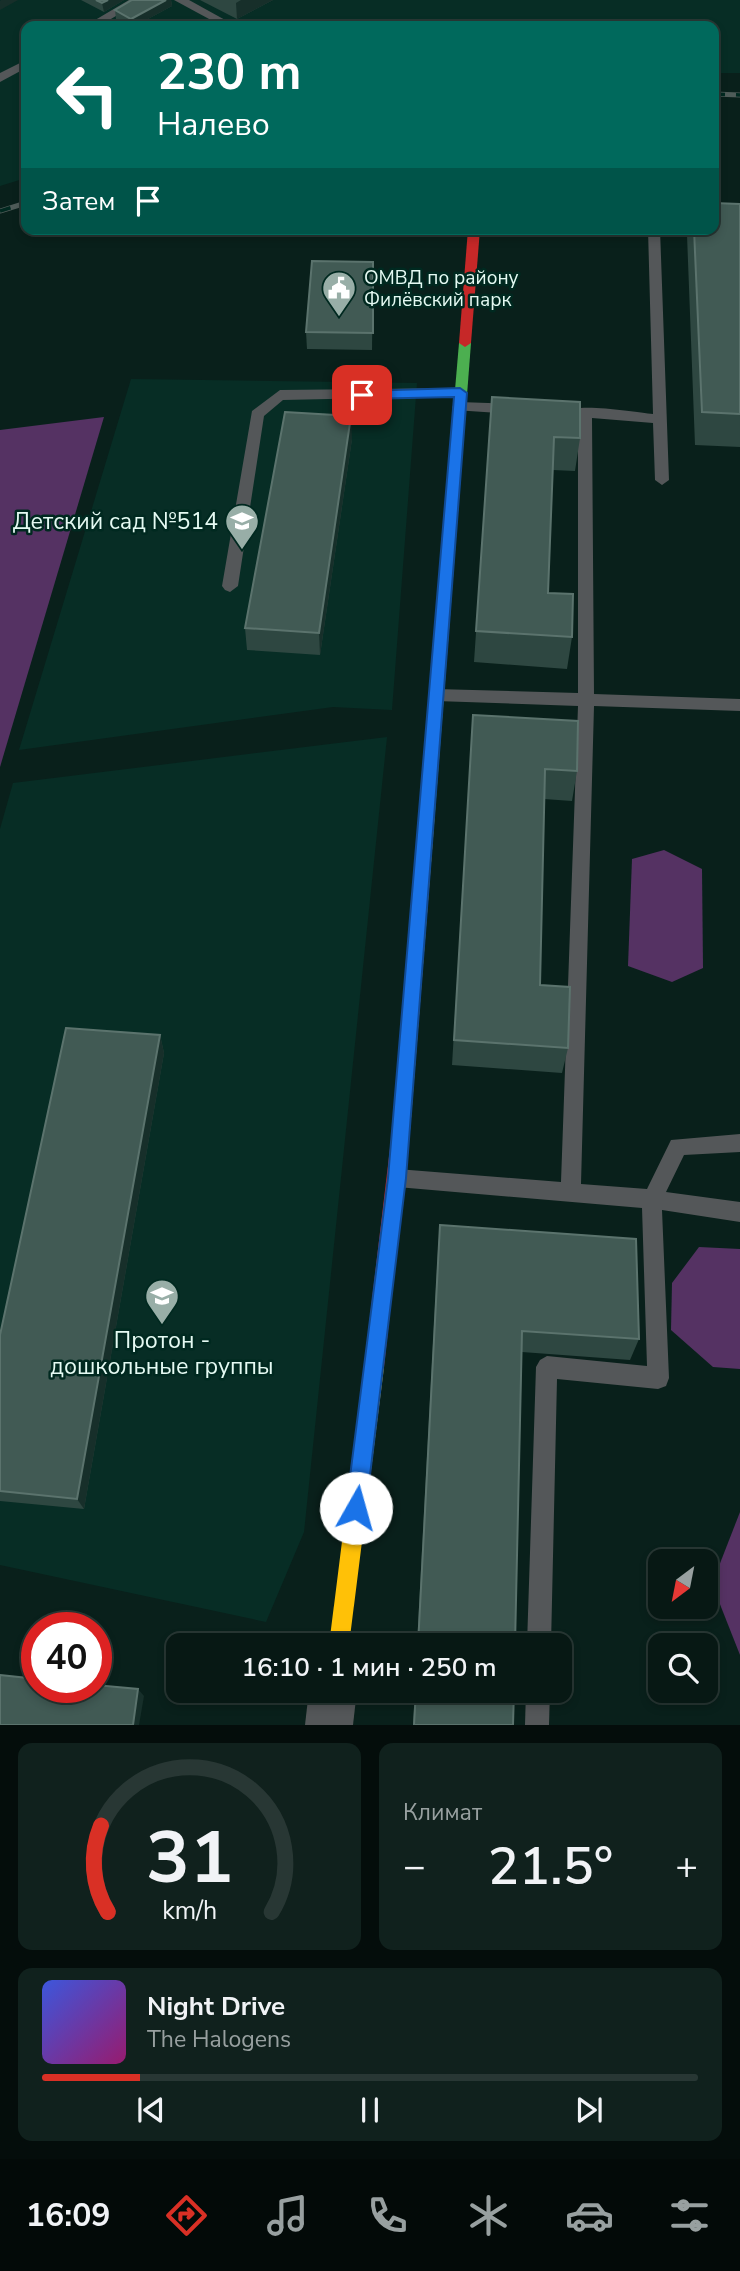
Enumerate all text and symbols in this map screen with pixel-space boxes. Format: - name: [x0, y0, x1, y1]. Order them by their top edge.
- text: 230 m: [157, 39, 301, 106]
- icon: left: [42, 49, 133, 140]
- text: Налево: [157, 103, 270, 146]
- icon: arrive: [129, 182, 167, 220]
- text: Затем: [42, 184, 115, 219]
- place label: ОМВД по району Филёвский парк: [364, 265, 519, 313]
- public building icon: ОМВД по району Филёвский парк: [320, 269, 358, 318]
- pin: [332, 365, 392, 425]
- icon: arrive: [343, 376, 381, 414]
- school or university icon: Детский сад №514: [223, 502, 261, 551]
- place label: Детский сад №514: [13, 506, 218, 537]
- school or university icon: Протон - дошкольные группы: [143, 1277, 181, 1326]
- place label: Протон - дошкольные группы: [50, 1325, 274, 1382]
- position arrow: [319, 1471, 393, 1545]
- north arrow: [648, 1549, 718, 1619]
- map controls: [648, 1549, 718, 1703]
- speed limit sign: 40: [21, 1612, 112, 1703]
- button: search: [648, 1633, 718, 1703]
- text: 16:10 · 1 мин · 250 m: [241, 1650, 497, 1685]
- text: Климат: [403, 1797, 482, 1828]
- text: 31: [146, 1809, 233, 1909]
- text: 21.5°: [488, 1831, 613, 1902]
- text: −: [403, 1841, 426, 1892]
- text: +: [675, 1841, 698, 1892]
- text: km/h: [162, 1894, 217, 1928]
- text: Night Drive: [147, 1989, 285, 2024]
- text: The Halogens: [147, 2024, 291, 2055]
- icon: previous: [132, 2091, 170, 2129]
- icon: pause: [351, 2091, 389, 2129]
- icon: next: [570, 2091, 608, 2129]
- icon: directions: [162, 2191, 211, 2240]
- icon: music: [263, 2191, 312, 2240]
- icon: phone: [363, 2191, 412, 2240]
- icon: climate: [464, 2191, 513, 2240]
- icon: car: [565, 2191, 614, 2240]
- icon: filters: [665, 2191, 714, 2240]
- text: 16:09: [26, 2194, 111, 2237]

